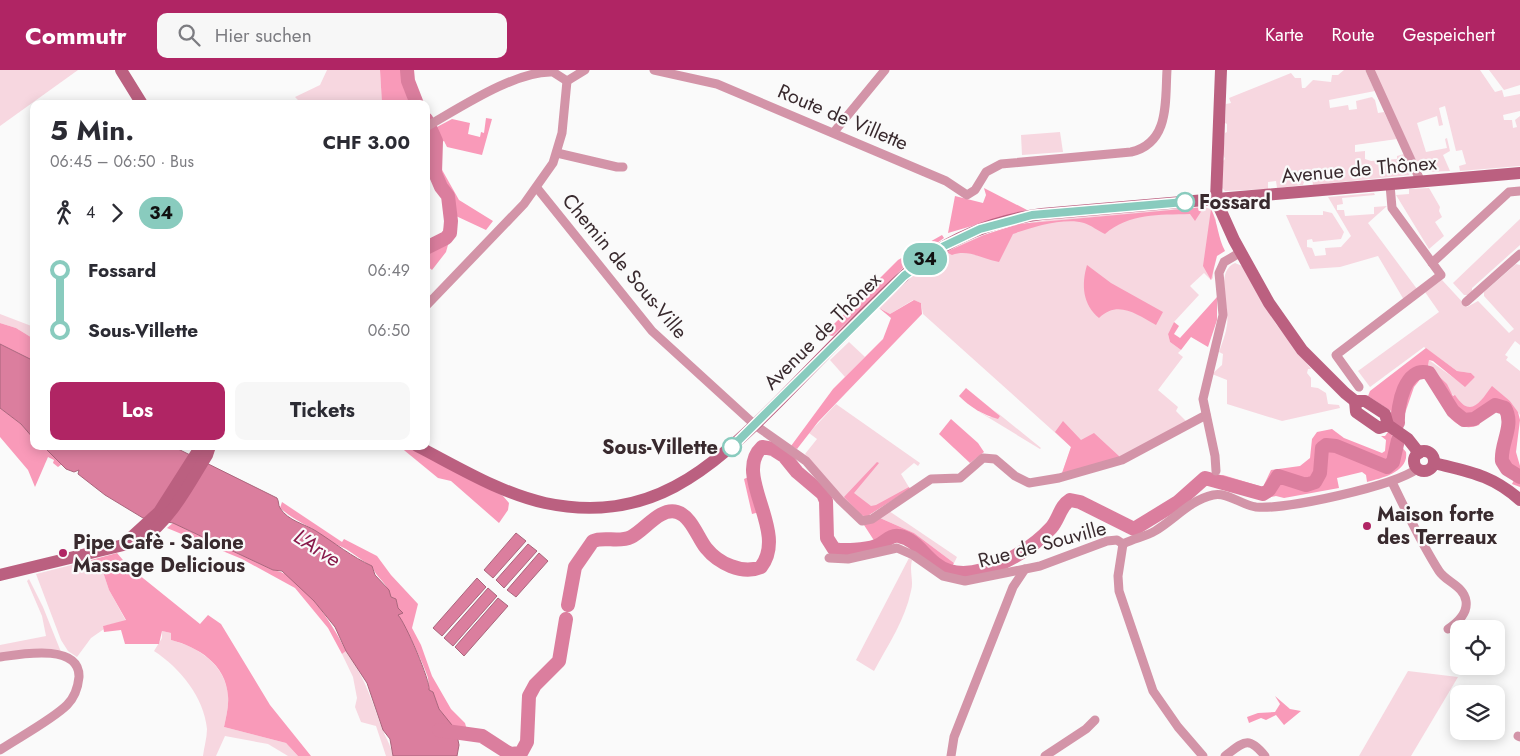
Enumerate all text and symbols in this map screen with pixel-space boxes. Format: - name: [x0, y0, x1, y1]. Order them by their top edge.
- search box: [157, 13, 507, 58]
- text: Commutr: [25, 18, 127, 53]
- icon: search: [175, 21, 203, 49]
- text: Hier suchen: [215, 22, 312, 49]
- text: Karte: [1265, 22, 1304, 48]
- text: Route: [1332, 22, 1374, 48]
- text: Gespeichert: [1402, 22, 1495, 48]
- street label: Route de Villette: [773, 77, 913, 158]
- text: 5 Min.: [50, 110, 134, 151]
- text: CHF 3.00: [323, 129, 410, 156]
- street label: Avenue de Thônex: [1280, 148, 1438, 191]
- text: 06:45 – 06:50 · Bus: [50, 150, 194, 173]
- street label: Chemin de Sous-Ville: [555, 187, 694, 345]
- place label: Fossard: [1199, 188, 1271, 217]
- marker: Fossard: [1175, 192, 1195, 212]
- icon: walk: [50, 199, 78, 227]
- icon: forward: [103, 199, 131, 227]
- text: 34: [149, 200, 173, 226]
- text: 4: [86, 201, 95, 224]
- line badge: 34: [902, 243, 948, 275]
- text: 34: [913, 246, 937, 272]
- text: Fossard: [88, 257, 156, 284]
- text: 06:49: [368, 259, 410, 282]
- street label: Avenue de Thônex: [757, 266, 888, 397]
- text: Sous-Villette: [88, 317, 198, 344]
- text: 06:50: [368, 319, 410, 342]
- button: Los: [50, 382, 225, 440]
- button: Tickets: [235, 382, 410, 440]
- place label: Sous-Villette: [602, 433, 718, 462]
- marker: Sous-Villette: [722, 437, 742, 457]
- place label: Maison forte des Terreaux: [1377, 500, 1497, 552]
- street label: Rue de Souville: [975, 513, 1109, 576]
- marker: Maison forte des Terreaux: [1361, 520, 1373, 532]
- water label: L'Arve: [288, 522, 347, 575]
- place label: Pipe Cafè - Salone Massage Delicious: [73, 528, 245, 580]
- marker: Pipe Cafè - Salone Massage Delicious: [57, 547, 69, 559]
- map controls: [1450, 620, 1505, 740]
- button: locate: [1450, 620, 1505, 675]
- button: layers: [1450, 685, 1505, 740]

